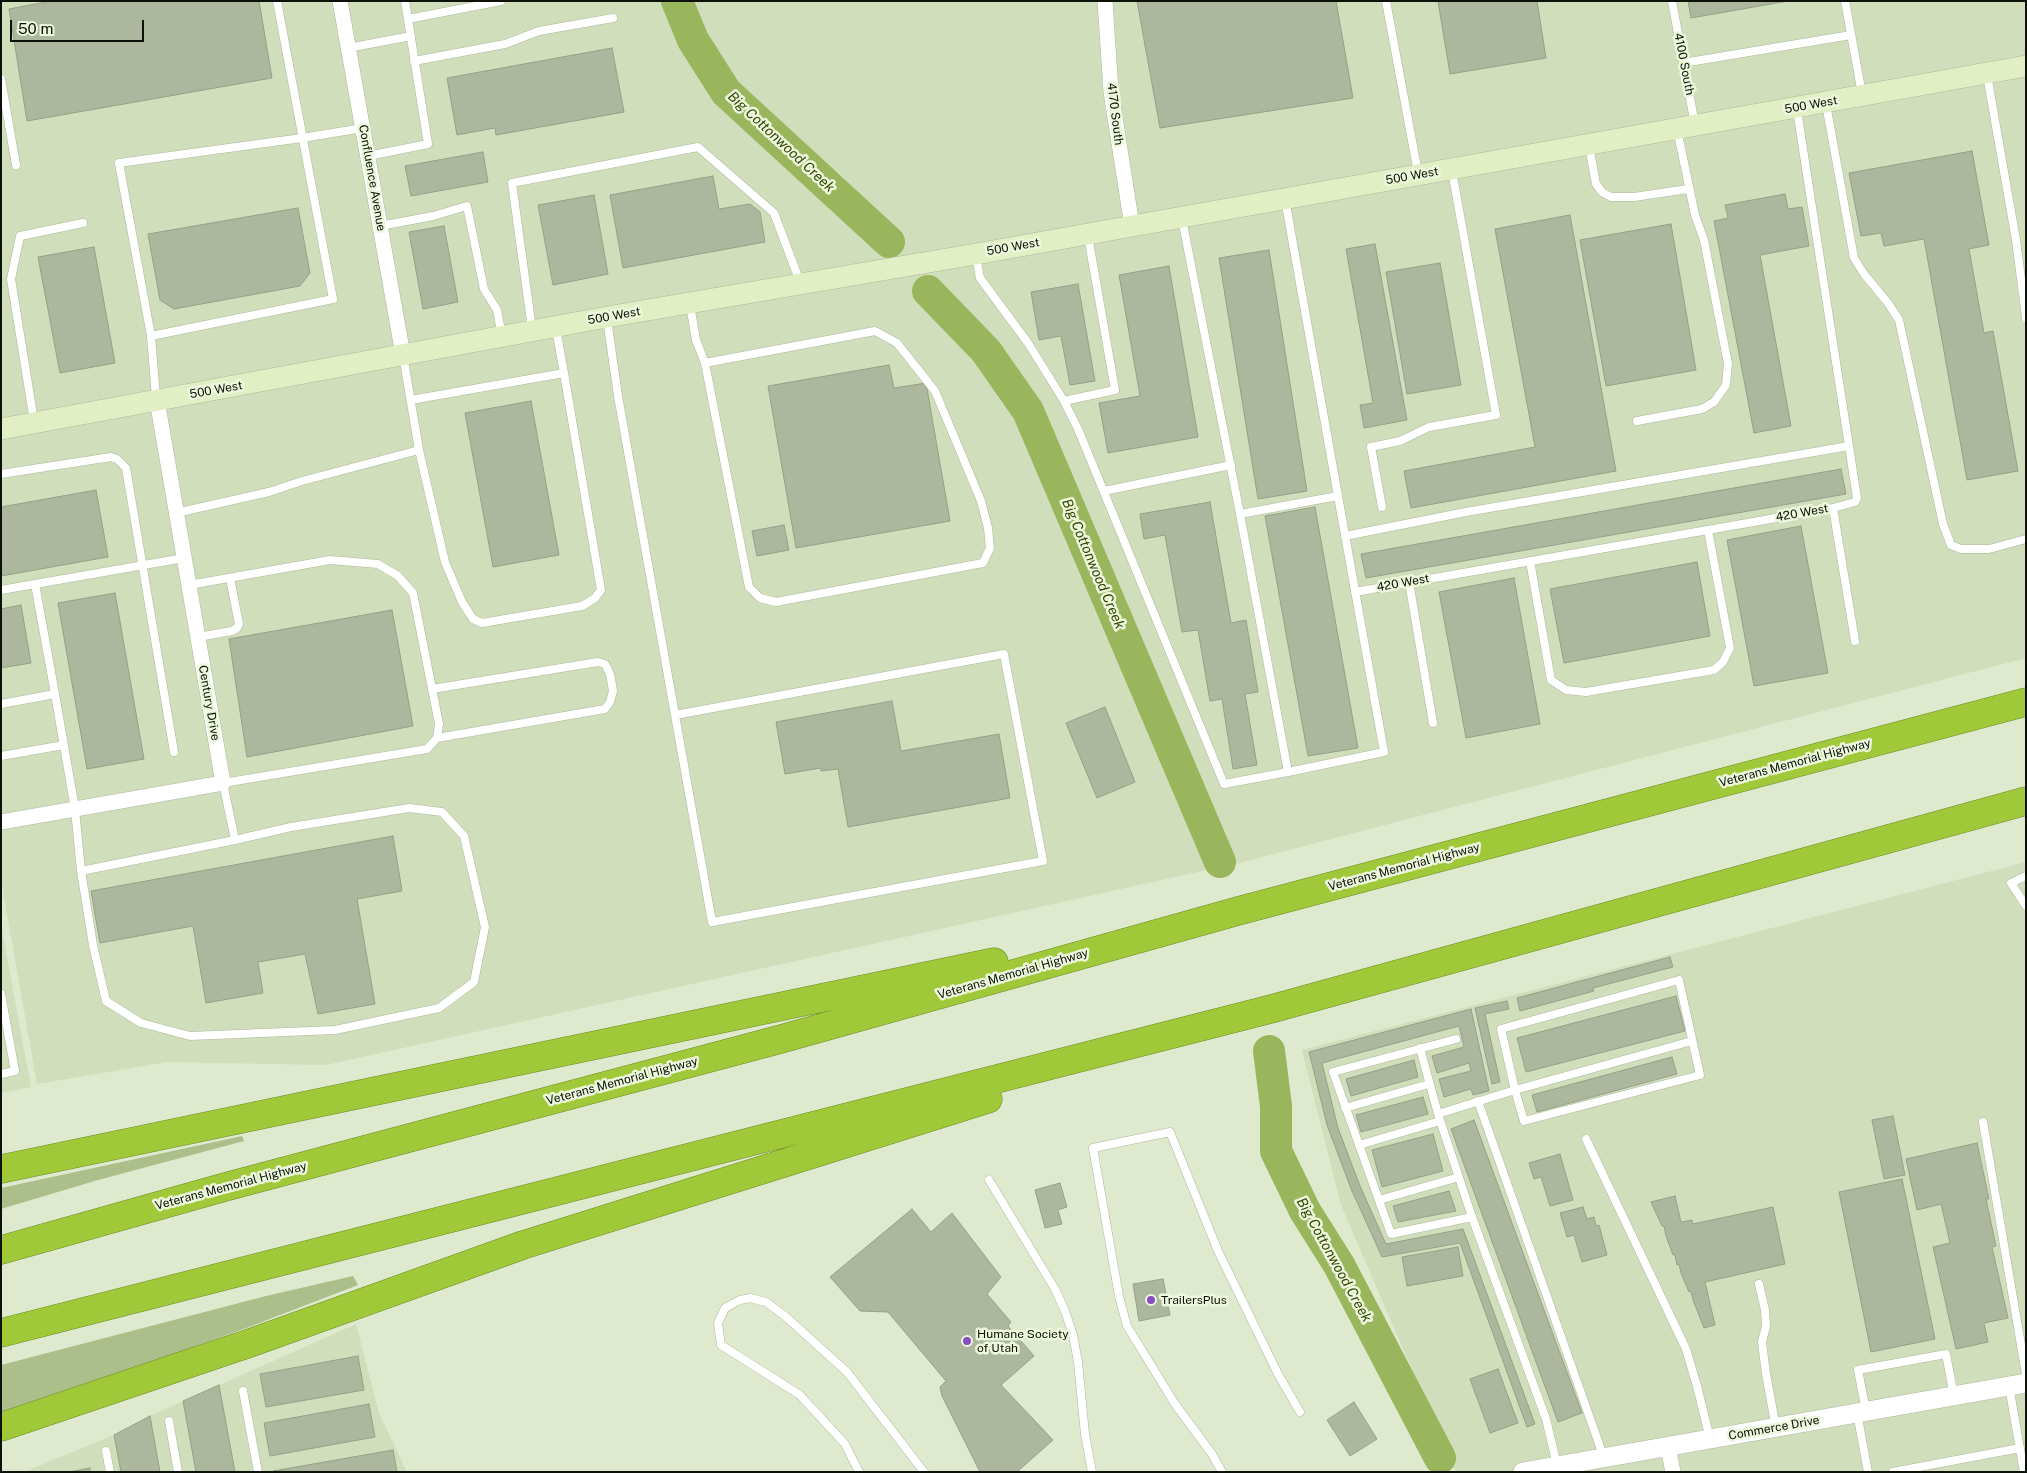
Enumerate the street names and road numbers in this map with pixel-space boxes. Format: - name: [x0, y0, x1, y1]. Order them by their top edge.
- street label: 4100 South: [1671, 32, 1697, 96]
- street label: 4170 South: [1104, 82, 1126, 146]
- street label: 500 West: [1783, 93, 1839, 117]
- street label: Confluence Avenue: [356, 124, 388, 232]
- street label: 500 West: [1384, 164, 1440, 188]
- street label: 500 West: [985, 235, 1041, 259]
- street label: 500 West: [586, 304, 642, 328]
- street label: 500 West: [188, 378, 244, 402]
- street label: 420 West: [1775, 501, 1829, 525]
- street label: 420 West: [1376, 571, 1430, 595]
- street label: Century Drive: [195, 664, 223, 742]
- street label: Veterans Memorial Highway: [1718, 736, 1872, 790]
- street label: Veterans Memorial Highway: [1327, 840, 1481, 894]
- street label: Veterans Memorial Highway: [936, 946, 1090, 1002]
- street label: Veterans Memorial Highway: [545, 1054, 699, 1108]
- street label: Veterans Memorial Highway: [154, 1159, 308, 1213]
- street label: Commerce Drive: [1727, 1413, 1821, 1443]

